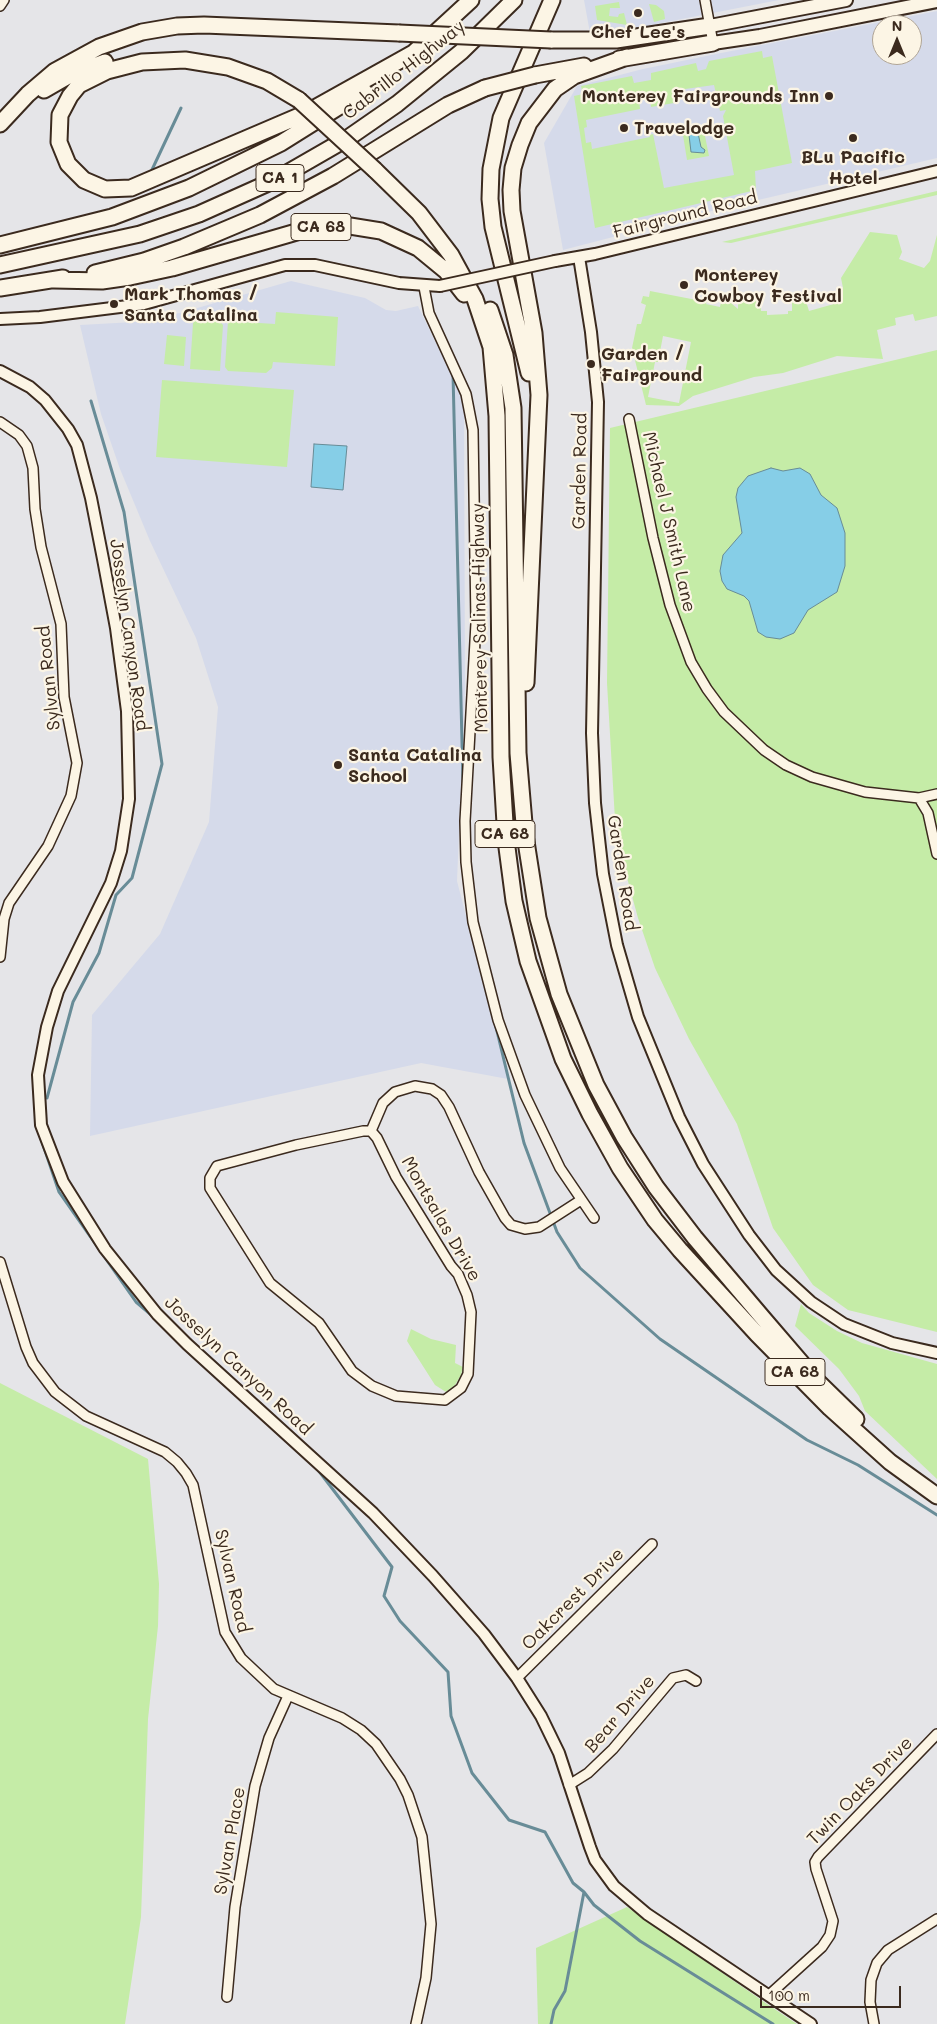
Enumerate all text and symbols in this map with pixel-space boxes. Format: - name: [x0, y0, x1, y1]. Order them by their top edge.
- marker: Chef Lee's: [632, 7, 644, 19]
- north arrow: [872, 15, 922, 65]
- street label: Cabrillo Highway: [339, 16, 469, 124]
- text: N: [892, 16, 902, 35]
- place label: Chef Lee's: [591, 21, 685, 43]
- place label: Monterey Fairgrounds Inn: [582, 85, 819, 107]
- marker: Monterey Fairgrounds Inn: [823, 90, 835, 102]
- place label: Travelodge: [634, 117, 734, 139]
- marker: Travelodge: [618, 122, 630, 134]
- marker: BLu Pacific Hotel: [847, 132, 859, 144]
- place label: BLu Pacific Hotel: [801, 146, 905, 188]
- road number: CA 1: [256, 164, 304, 192]
- street label: Fairground Road: [611, 187, 759, 243]
- road number: CA 68: [291, 213, 351, 240]
- place label: Monterey Cowboy Festival: [694, 264, 842, 306]
- marker: Monterey Cowboy Festival: [678, 279, 690, 291]
- place label: Mark Thomas / Santa Catalina: [124, 283, 259, 326]
- marker: Mark Thomas / Santa Catalina: [108, 298, 120, 310]
- place label: Garden / Fairground: [601, 343, 702, 386]
- marker: Garden / Fairground: [585, 358, 597, 370]
- street label: Garden Road: [568, 412, 592, 530]
- street label: Michael J Smith Lane: [638, 430, 700, 614]
- street label: Monterey Salinas Highway: [467, 503, 493, 733]
- street label: Josselyn Canyon Road: [105, 538, 153, 732]
- street label: Sylvan Road: [33, 624, 65, 732]
- place label: Santa Catalina School: [348, 744, 482, 786]
- marker: Santa Catalina School: [332, 759, 344, 771]
- street label: Garden Road: [602, 814, 642, 932]
- road number: CA 68: [475, 821, 535, 848]
- street label: Montsalas Drive: [396, 1153, 486, 1285]
- street label: Josselyn Canyon Road: [160, 1292, 316, 1440]
- road number: CA 68: [765, 1358, 825, 1385]
- street label: Sylvan Road: [210, 1527, 254, 1635]
- street label: Oakcrest Drive: [517, 1543, 629, 1655]
- street label: Bear Drive: [580, 1671, 660, 1757]
- street label: Twin Oaks Drive: [803, 1732, 917, 1850]
- street label: Sylvan Place: [210, 1785, 250, 1897]
- scale bar: [762, 1976, 903, 2008]
- text: 100 m: [768, 1985, 810, 2005]

